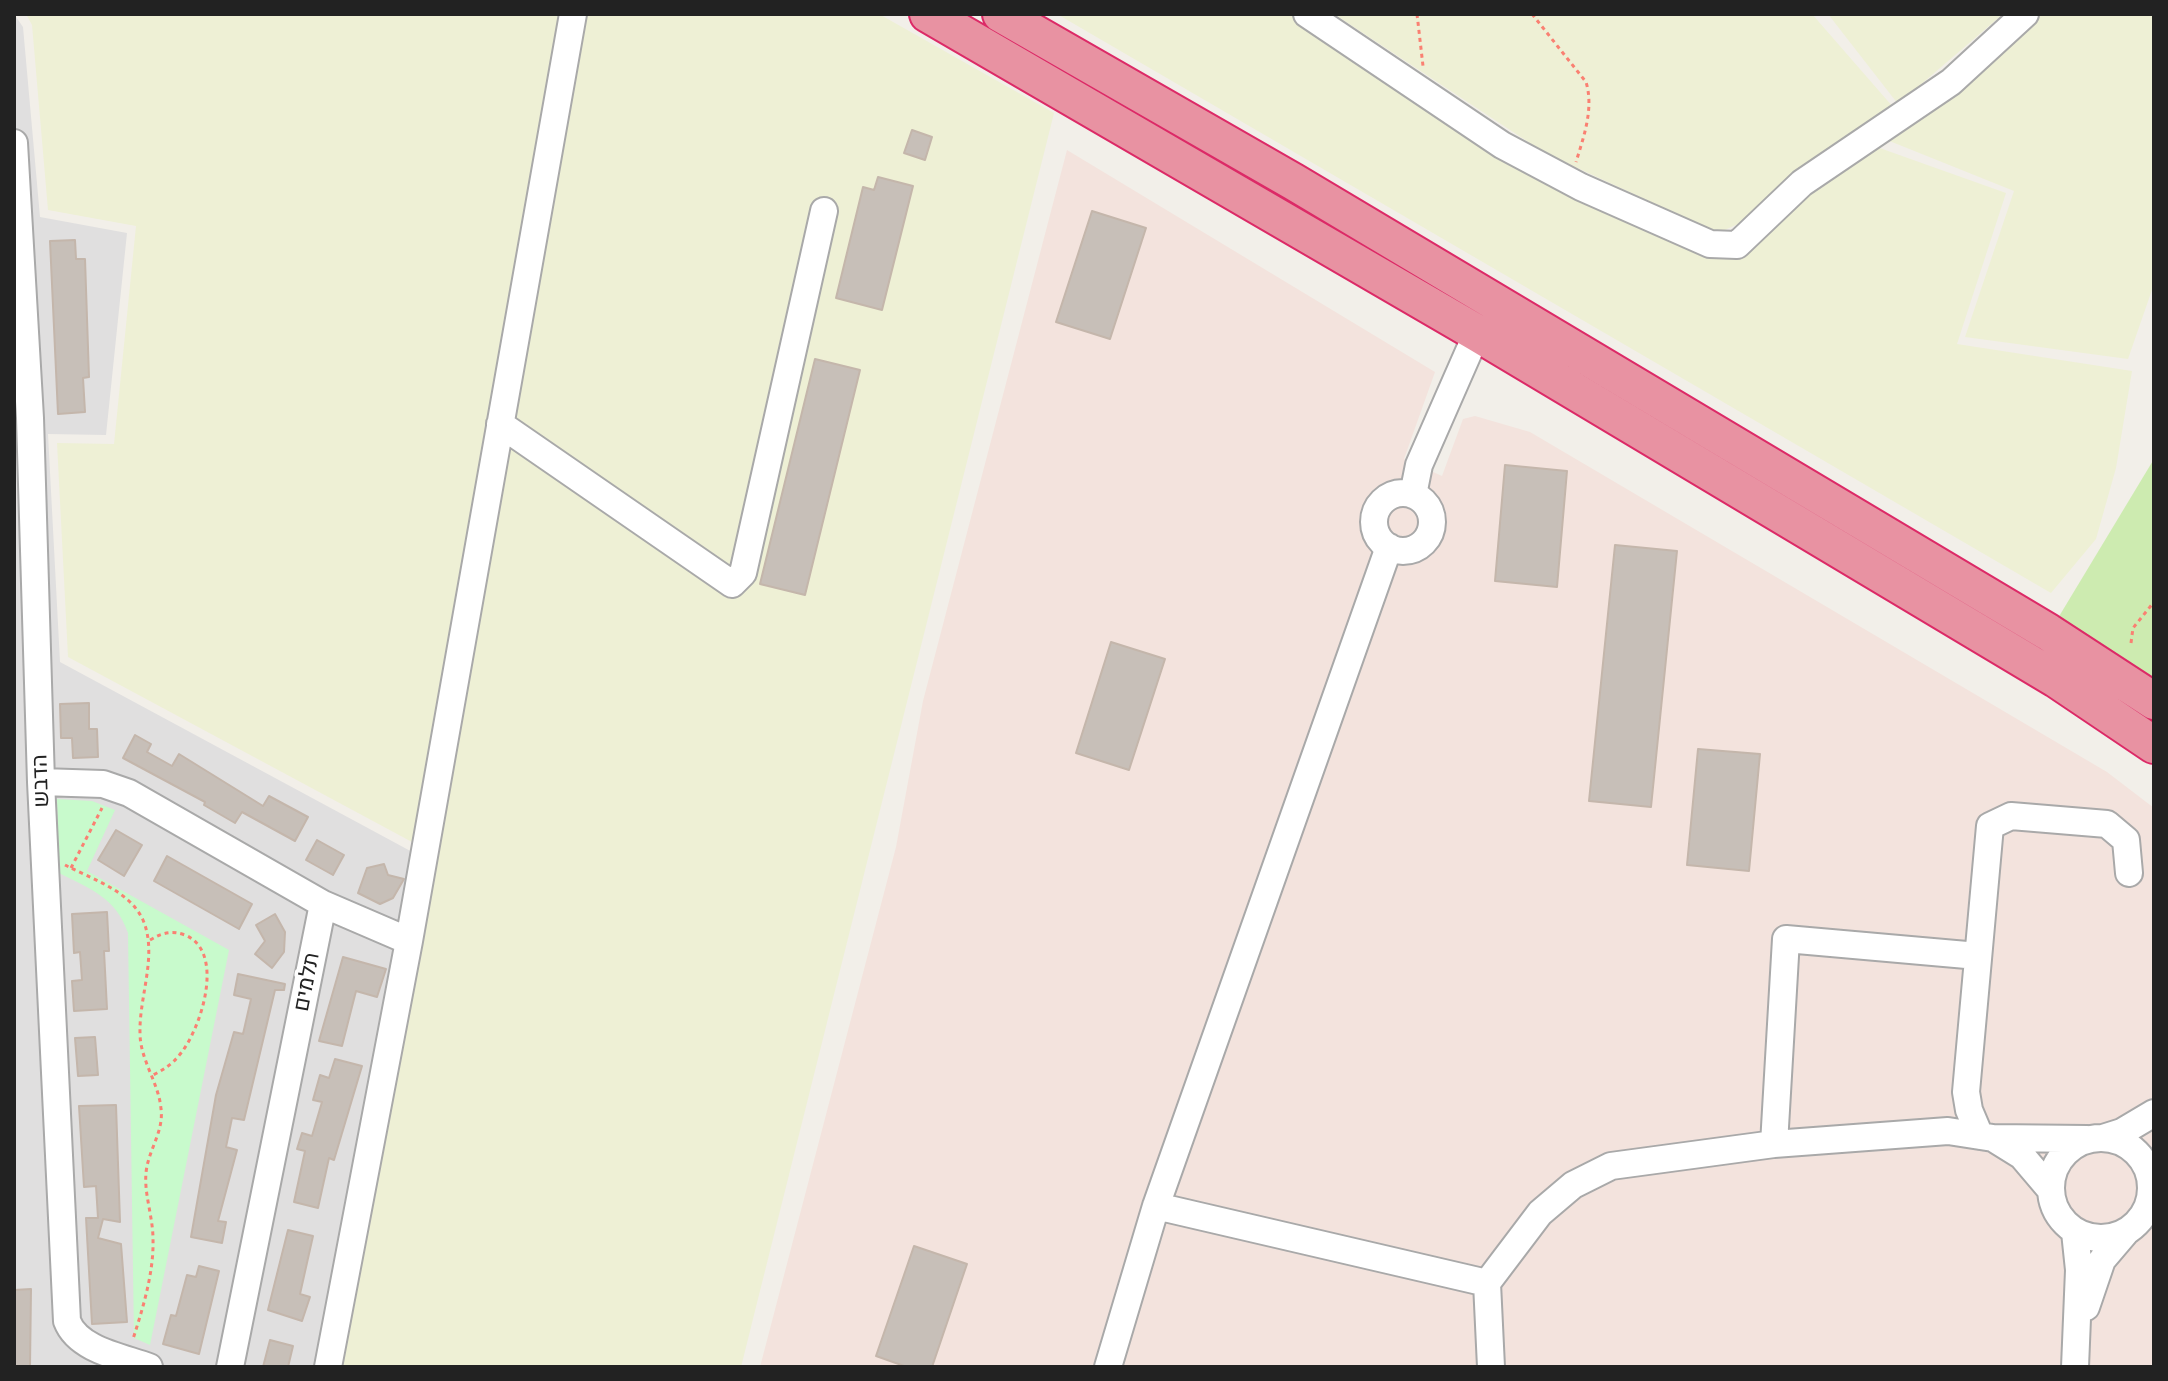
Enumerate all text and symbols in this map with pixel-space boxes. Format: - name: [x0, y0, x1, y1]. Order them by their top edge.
- street label: הדבש: [27, 754, 55, 808]
- street label: תלמים: [288, 950, 326, 1014]

